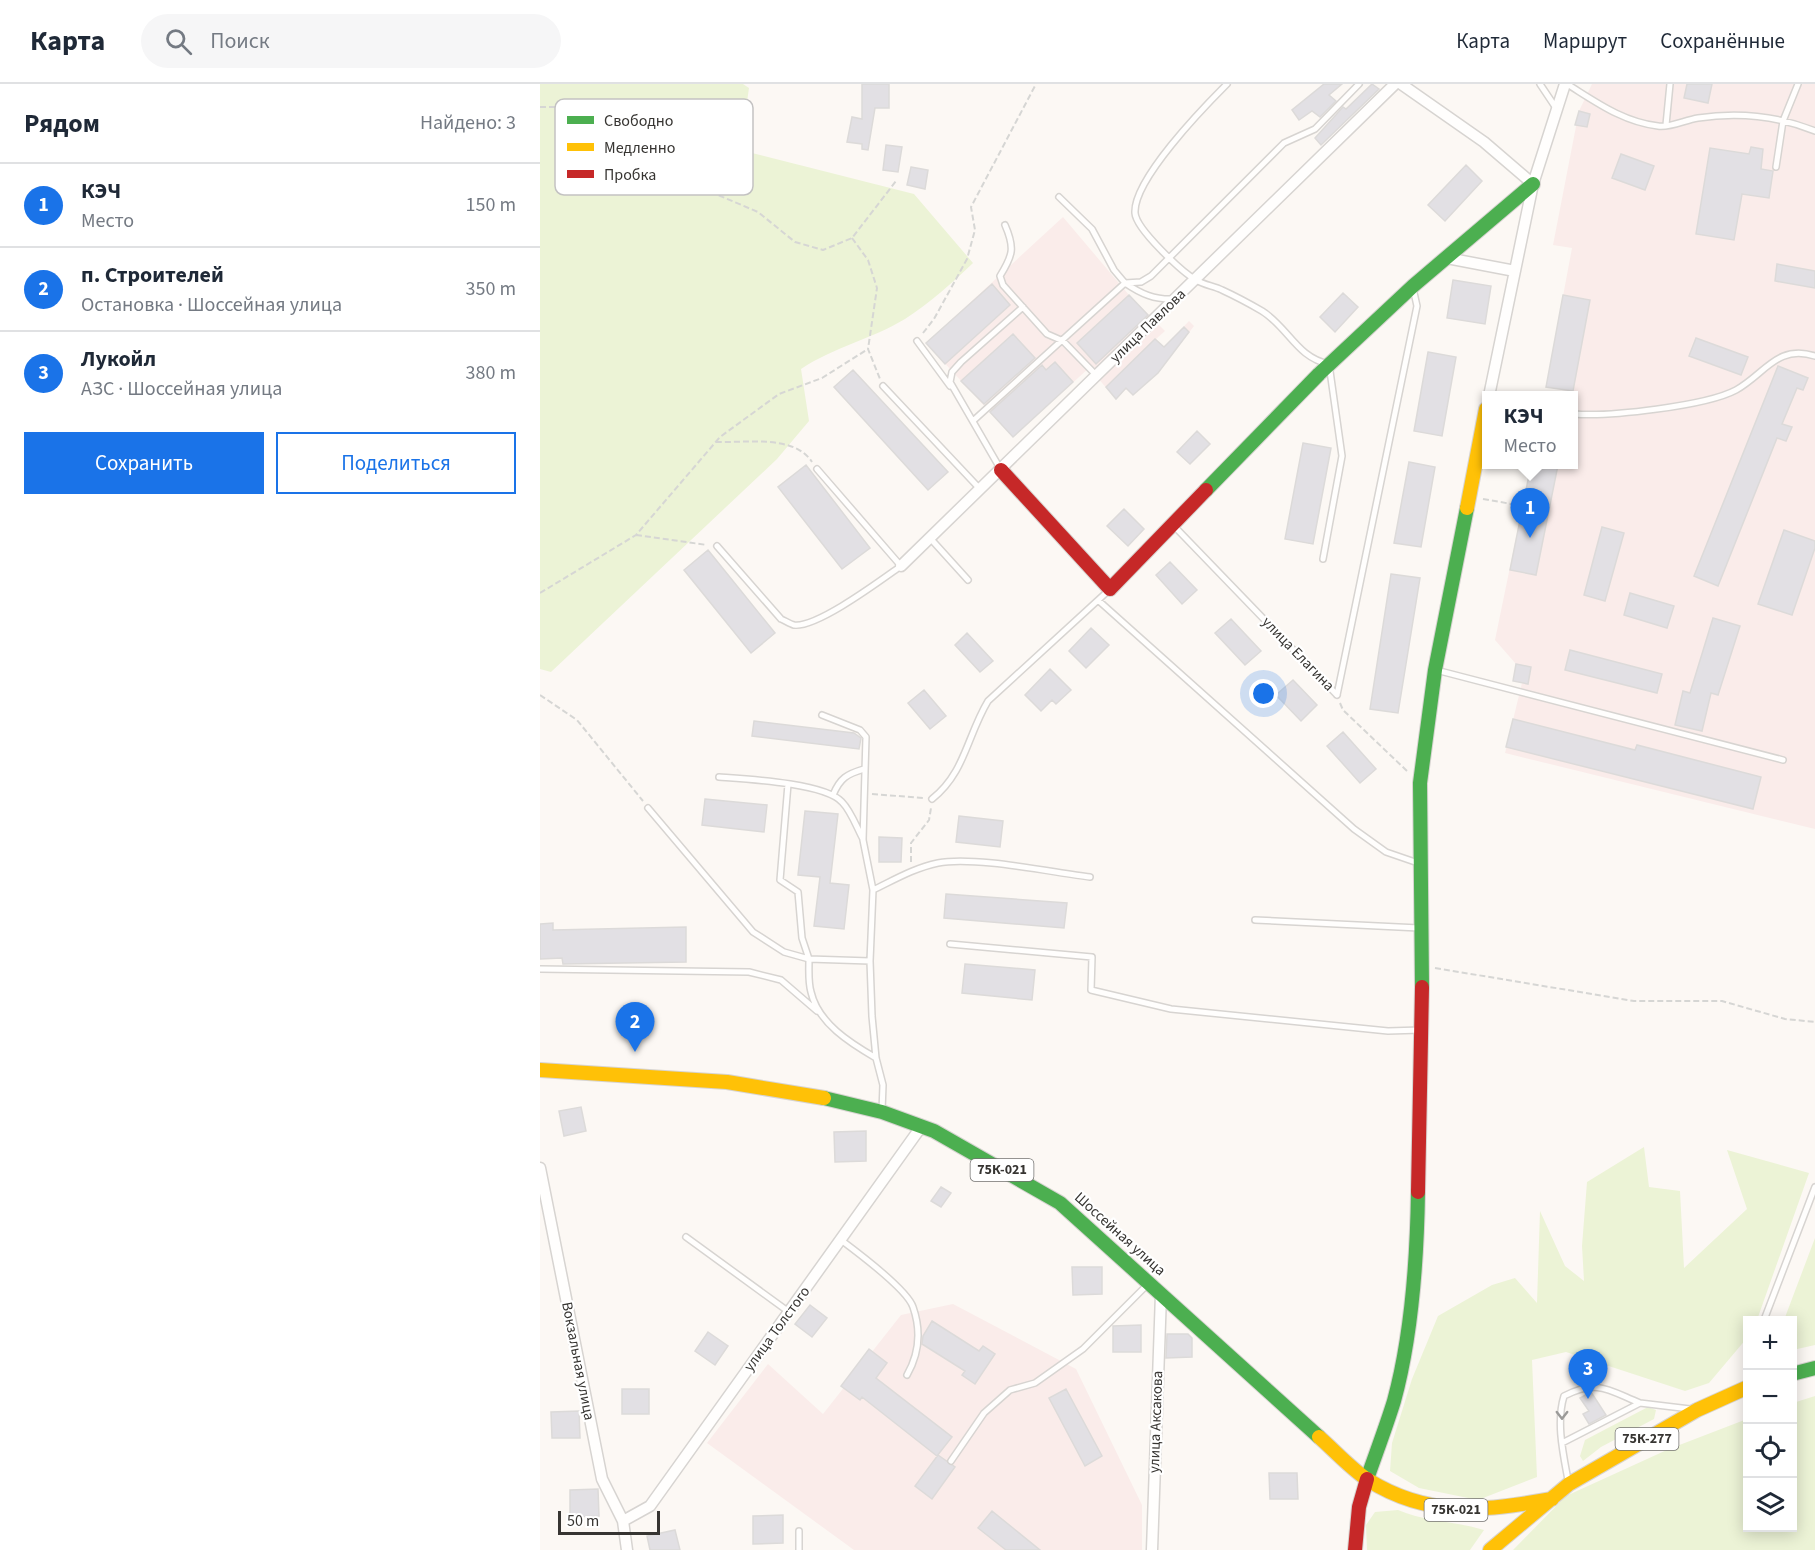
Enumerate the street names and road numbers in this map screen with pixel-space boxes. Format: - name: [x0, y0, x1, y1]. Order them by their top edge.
- street label: улица Павлова: [1105, 284, 1191, 368]
- street label: улица Елагина: [1257, 612, 1339, 696]
- road number: 75К-021: [970, 1159, 1034, 1181]
- street label: Шоссейная улица: [1070, 1187, 1170, 1281]
- street label: улица Толстого: [739, 1282, 815, 1376]
- street label: Вокзальная улица: [556, 1300, 600, 1422]
- street label: улица Аксакова: [1144, 1370, 1168, 1474]
- road number: 75К-277: [1616, 1428, 1678, 1450]
- road number: 75К-021: [1424, 1499, 1488, 1521]

